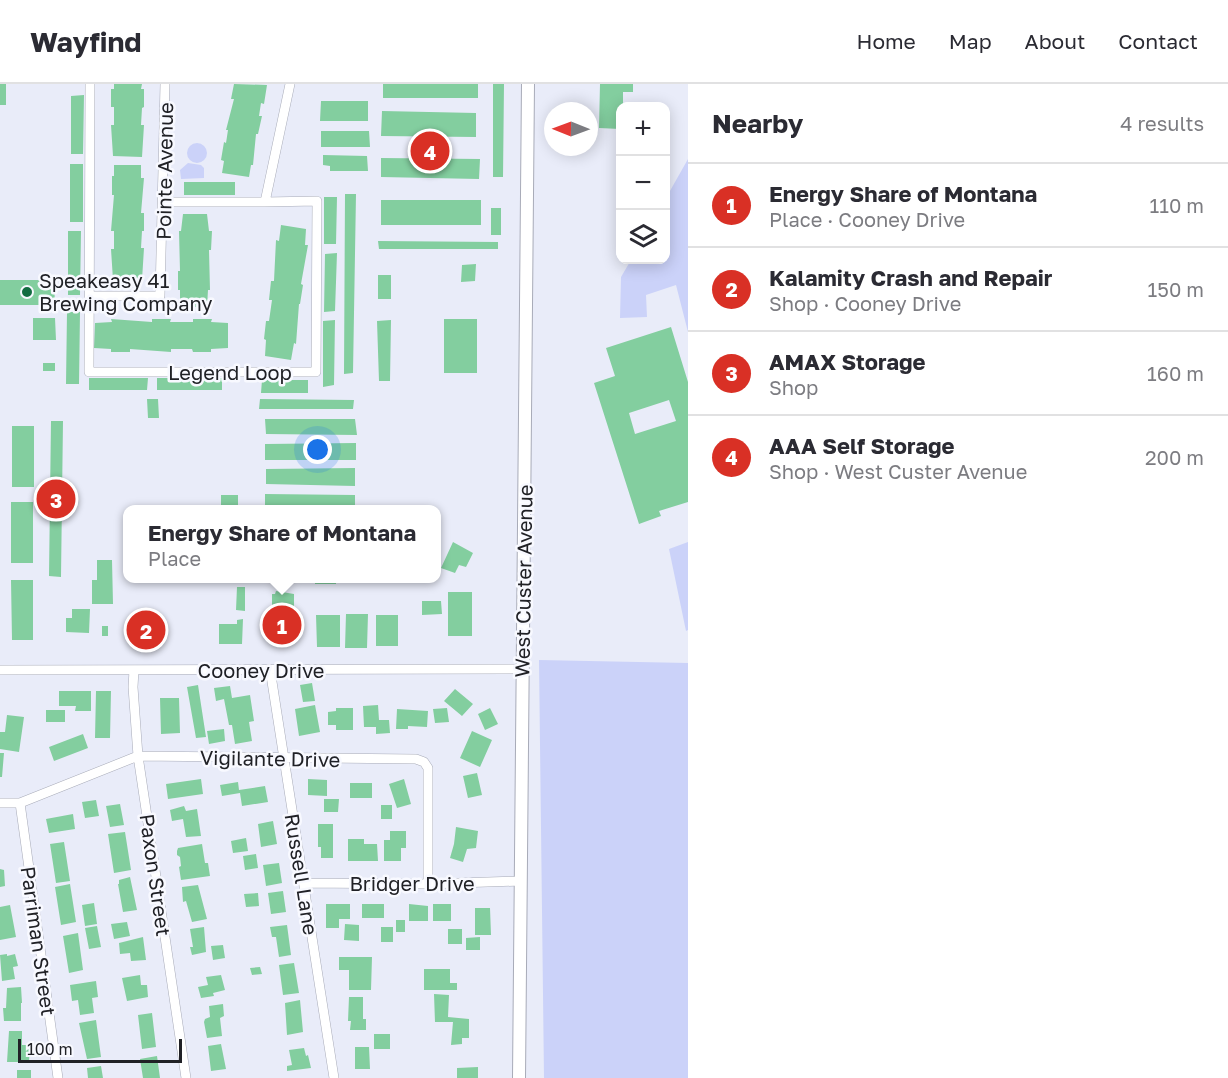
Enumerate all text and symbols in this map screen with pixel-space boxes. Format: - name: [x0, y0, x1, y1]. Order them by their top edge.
- text: Wayfind: [30, 25, 142, 58]
- text: Home: [856, 28, 916, 54]
- text: Map: [949, 28, 992, 54]
- text: About: [1025, 28, 1085, 54]
- text: Contact: [1118, 28, 1198, 54]
- street label: Pointe Avenue: [151, 102, 177, 240]
- north arrow: [544, 102, 598, 156]
- map controls: [616, 102, 670, 264]
- button: +: [616, 102, 670, 156]
- text: Nearby: [712, 108, 803, 139]
- text: 4 results: [1120, 111, 1204, 135]
- pin: 4: [410, 128, 450, 174]
- button: −: [616, 156, 670, 210]
- text: Energy Share of Montana: [769, 180, 1037, 207]
- text: 1: [726, 193, 737, 217]
- text: 110 m: [1150, 193, 1204, 217]
- text: Place · Cooney Drive: [769, 207, 965, 231]
- button: layers: [616, 210, 670, 264]
- text: Kalamity Crash and Repair: [769, 264, 1052, 291]
- place label: Speakeasy 41 Brewing Company: [39, 268, 213, 315]
- text: 2: [725, 277, 738, 301]
- text: 150 m: [1148, 277, 1204, 301]
- marker: Speakeasy 41 Brewing Company: [20, 285, 34, 299]
- text: Shop · Cooney Drive: [769, 291, 961, 315]
- text: AMAX Storage: [769, 348, 926, 375]
- street label: Legend Loop: [168, 360, 292, 384]
- text: 3: [725, 361, 738, 385]
- text: 160 m: [1147, 361, 1204, 385]
- text: Shop: [769, 375, 818, 399]
- text: AAA Self Storage: [769, 432, 955, 459]
- your location: [303, 435, 332, 464]
- text: 4: [725, 445, 738, 469]
- text: 200 m: [1145, 445, 1204, 469]
- text: Shop · West Custer Avenue: [769, 459, 1027, 483]
- pin: 3: [36, 476, 76, 522]
- street label: West Custer Avenue: [509, 484, 537, 678]
- popup: [123, 505, 441, 583]
- text: Energy Share of Montana: [148, 519, 416, 546]
- text: Place: [148, 546, 201, 570]
- pin: 1: [262, 602, 302, 648]
- pin: 2: [126, 608, 166, 652]
- street label: Cooney Drive: [198, 658, 324, 682]
- street label: Vigilante Drive: [200, 745, 340, 771]
- street label: Paxon Street: [136, 812, 176, 938]
- street label: Russell Lane: [281, 812, 323, 936]
- street label: Parriman Street: [17, 865, 61, 1017]
- street label: Bridger Drive: [349, 871, 475, 895]
- scale bar: [18, 1036, 182, 1064]
- text: 100 m: [27, 1039, 73, 1059]

